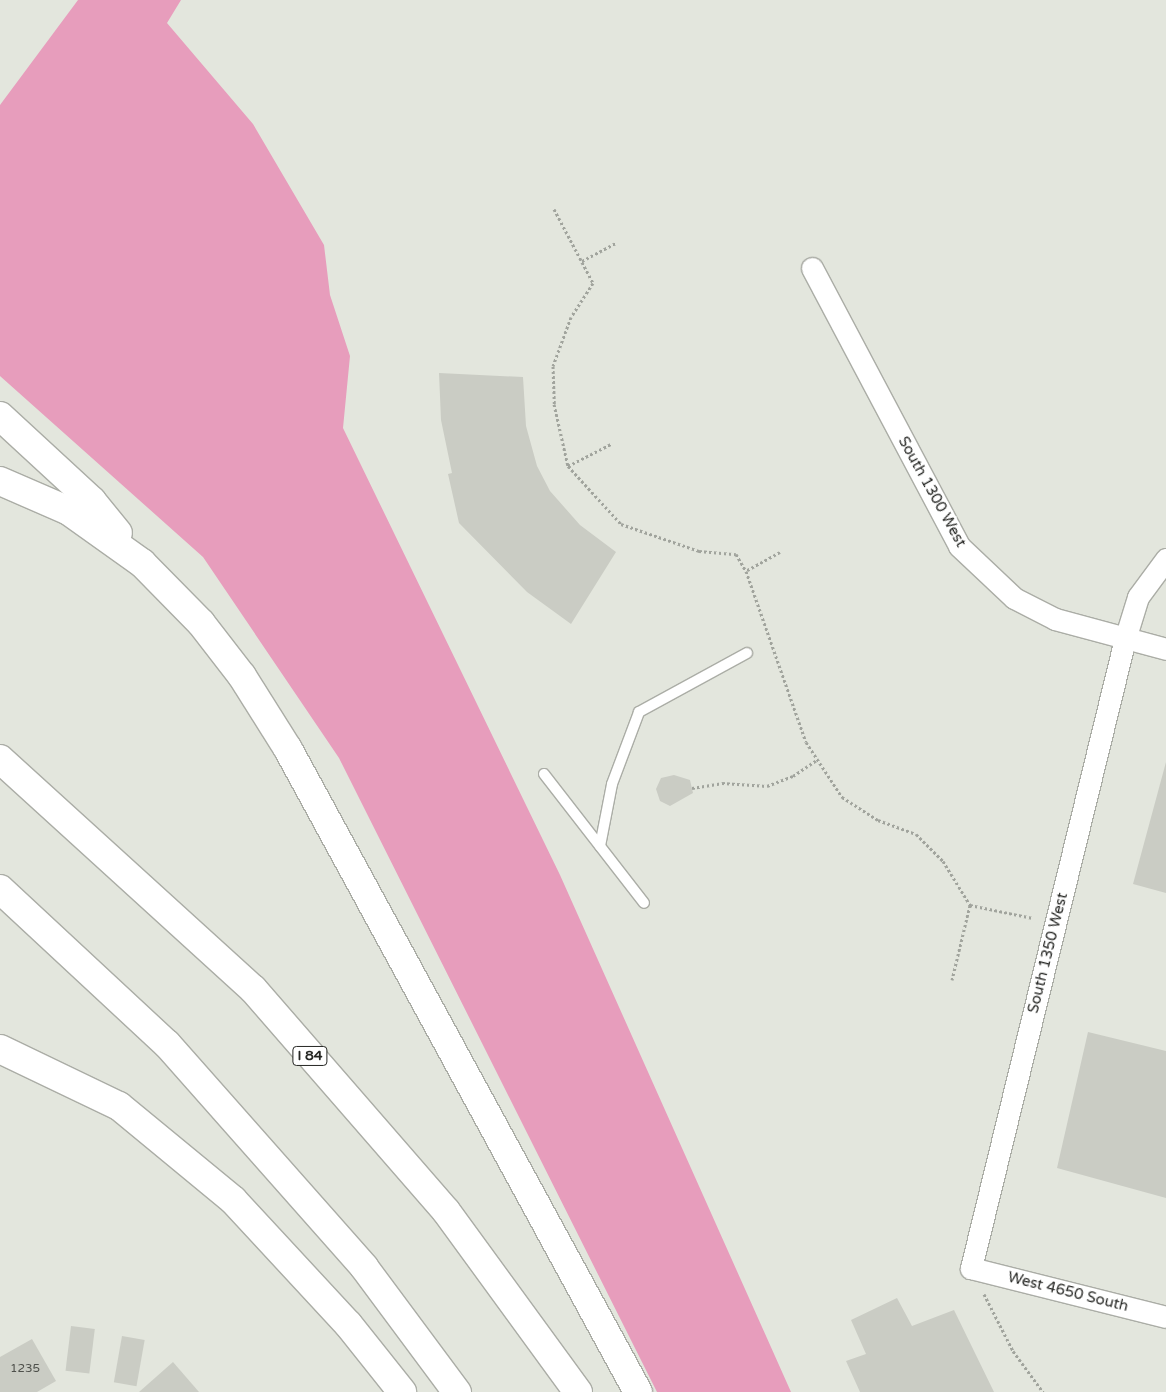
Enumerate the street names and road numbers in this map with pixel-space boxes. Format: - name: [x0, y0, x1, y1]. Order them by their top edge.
- street label: South 1300 West: [894, 434, 970, 550]
- street label: South 1350 West: [1024, 891, 1072, 1015]
- road number: I 84: [291, 1044, 329, 1068]
- street label: West 4650 South: [1006, 1268, 1130, 1316]

